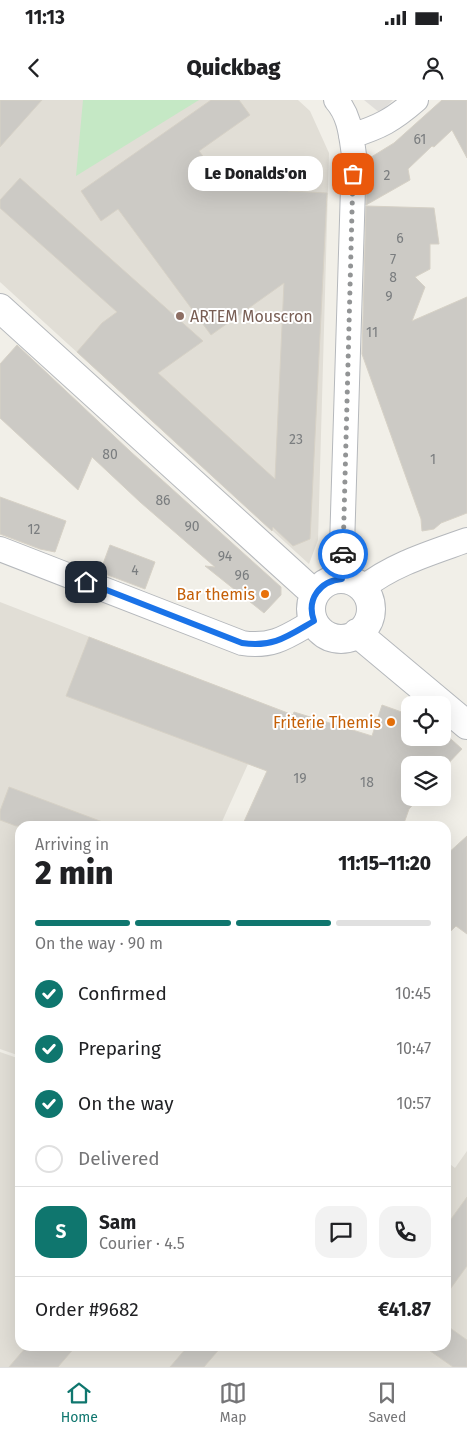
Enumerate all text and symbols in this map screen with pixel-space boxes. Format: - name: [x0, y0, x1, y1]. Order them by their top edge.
- text: 11:13: [25, 6, 65, 29]
- icon: back: [20, 54, 48, 82]
- text: Quickbag: [186, 54, 281, 81]
- icon: person: [419, 54, 447, 82]
- house number: 61: [414, 131, 426, 148]
- pin: [332, 153, 374, 195]
- callout: Le Donalds'on: [188, 156, 323, 192]
- icon: bag: [339, 160, 367, 188]
- text: Le Donalds'on: [204, 164, 307, 183]
- house number: 2: [384, 167, 391, 184]
- house number: 6: [396, 230, 404, 247]
- house number: 7: [390, 251, 396, 268]
- house number: 8: [389, 269, 397, 286]
- house number: 9: [385, 288, 393, 305]
- place label: ARTEM Mouscron: [190, 307, 313, 326]
- marker: ARTEM Mouscron: [174, 310, 186, 322]
- house number: 11: [366, 324, 378, 341]
- house number: 23: [289, 431, 303, 448]
- house number: 80: [102, 446, 118, 463]
- house number: 1: [430, 451, 436, 468]
- house number: 86: [155, 492, 171, 509]
- house number: 90: [184, 518, 200, 535]
- house number: 12: [28, 521, 41, 538]
- courier: [318, 529, 368, 579]
- icon: car: [329, 540, 357, 568]
- house number: 94: [218, 548, 233, 565]
- pin: [65, 561, 107, 603]
- house number: 4: [131, 562, 139, 579]
- house number: 96: [235, 567, 249, 584]
- icon: home: [72, 568, 100, 596]
- place label: Bar themis: [177, 585, 255, 604]
- marker: Bar themis: [259, 588, 271, 600]
- map controls: [401, 696, 451, 806]
- button: locate: [401, 696, 451, 746]
- place label: Friterie Themis: [273, 713, 381, 732]
- marker: Friterie Themis: [385, 716, 397, 728]
- button: layers: [401, 756, 451, 806]
- house number: 19: [293, 770, 307, 787]
- house number: 18: [360, 774, 374, 791]
- text: Arriving in: [35, 835, 109, 854]
- text: 11:15–11:20: [338, 852, 431, 875]
- text: 2 min: [35, 854, 113, 892]
- text: On the way · 90 m: [35, 934, 163, 953]
- icon: check: [35, 980, 63, 1008]
- text: Confirmed: [78, 982, 167, 1005]
- text: 10:45: [395, 984, 431, 1003]
- icon: check: [35, 1035, 63, 1063]
- text: Preparing: [78, 1037, 161, 1060]
- text: 10:47: [396, 1039, 431, 1058]
- icon: check: [35, 1090, 63, 1118]
- text: On the way: [78, 1092, 174, 1115]
- text: 10:57: [397, 1094, 431, 1113]
- text: Delivered: [78, 1147, 160, 1170]
- button: chat: [315, 1206, 367, 1258]
- button: phone: [379, 1206, 431, 1258]
- text: Sam: [99, 1211, 136, 1234]
- text: S: [56, 1220, 66, 1243]
- text: Courier · 4.5: [99, 1234, 185, 1253]
- text: Order #9682: [35, 1298, 139, 1321]
- text: €41.87: [378, 1298, 431, 1321]
- tab: Home: [61, 1379, 98, 1426]
- tab: Map: [219, 1379, 247, 1426]
- tab: Saved: [368, 1379, 406, 1426]

